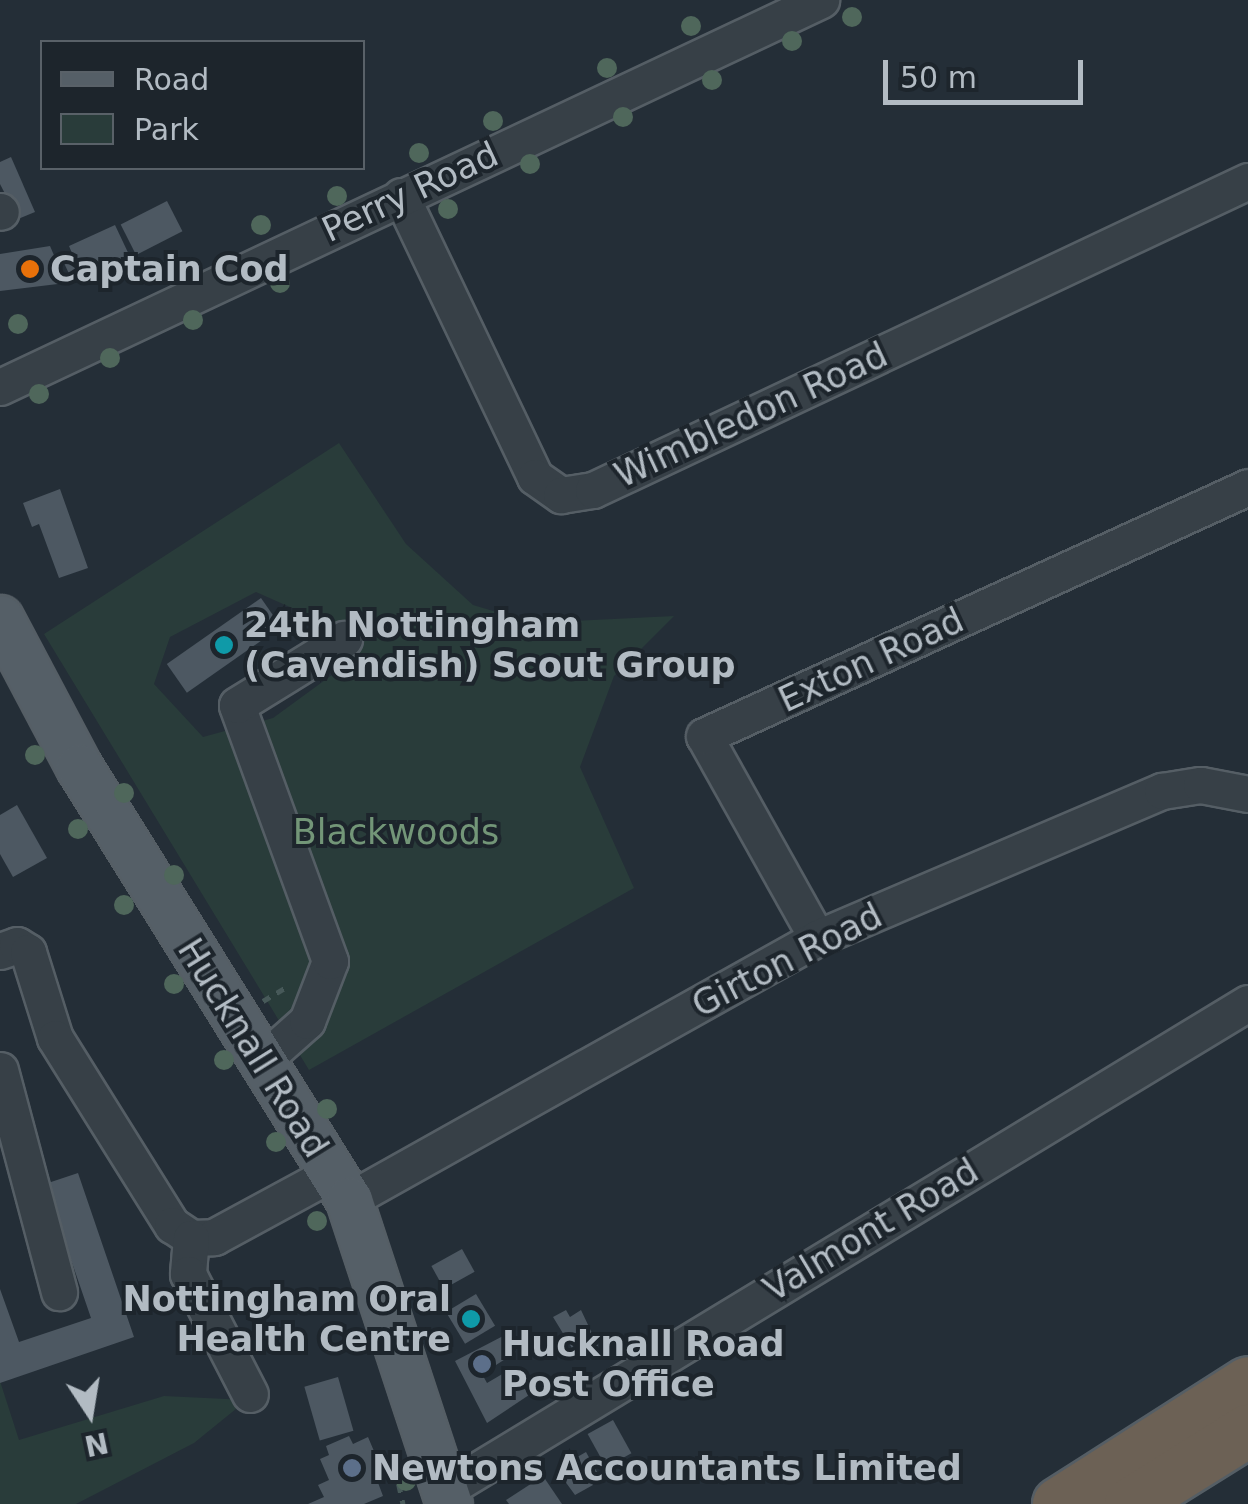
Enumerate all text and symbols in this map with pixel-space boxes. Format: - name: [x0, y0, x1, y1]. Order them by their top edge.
- legend: [40, 40, 365, 170]
- scale bar: [888, 40, 1088, 102]
- text: 50 m: [900, 60, 977, 95]
- text: Road: [134, 62, 209, 97]
- text: Park: [134, 112, 199, 147]
- street label: Perry Road: [315, 133, 505, 251]
- place label: Captain Cod: [50, 248, 289, 290]
- marker: Captain Cod: [19, 258, 41, 280]
- street label: Wimbledon Road: [608, 333, 894, 497]
- street label: Exton Road: [772, 599, 970, 721]
- place label: 24th Nottingham (Cavendish) Scout Group: [244, 604, 736, 686]
- marker: 24th Nottingham (Cavendish) Scout Group: [213, 634, 235, 656]
- park label: Blackwoods: [293, 811, 499, 853]
- street label: Girton Road: [685, 894, 889, 1026]
- street label: Hucknall Road: [169, 931, 337, 1165]
- street label: Valmont Road: [756, 1149, 986, 1311]
- place label: Nottingham Oral Health Centre: [122, 1278, 451, 1360]
- marker: Nottingham Oral Health Centre: [460, 1308, 482, 1330]
- place label: Hucknall Road Post Office: [502, 1323, 785, 1405]
- marker: Hucknall Road Post Office: [471, 1353, 493, 1375]
- north arrow: [40, 1364, 140, 1464]
- text: N: [81, 1425, 111, 1462]
- place label: Newtons Accountants Limited: [372, 1447, 962, 1489]
- marker: Newtons Accountants Limited: [341, 1457, 363, 1479]

